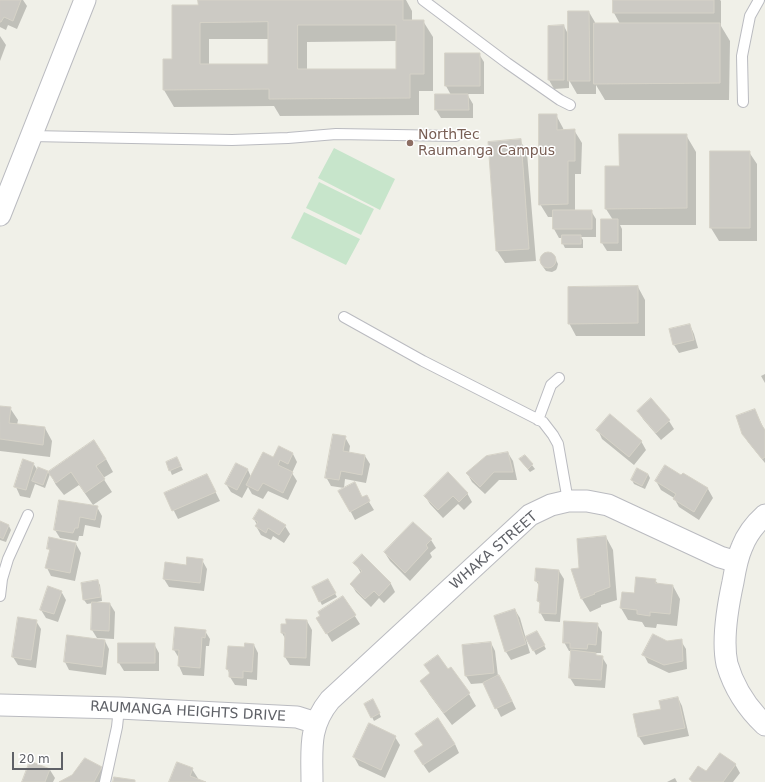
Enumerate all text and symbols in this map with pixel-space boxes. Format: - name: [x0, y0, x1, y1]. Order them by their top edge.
- place label: NorthTec Raumanga Campus: [418, 127, 555, 160]
- marker: NorthTec Raumanga Campus: [405, 138, 415, 148]
- street label: WHAKA STREET: [447, 508, 541, 594]
- street label: RAUMANGA HEIGHTS DRIVE: [90, 698, 286, 726]
- scale bar: [14, 744, 65, 770]
- text: 20 m: [19, 752, 50, 766]

